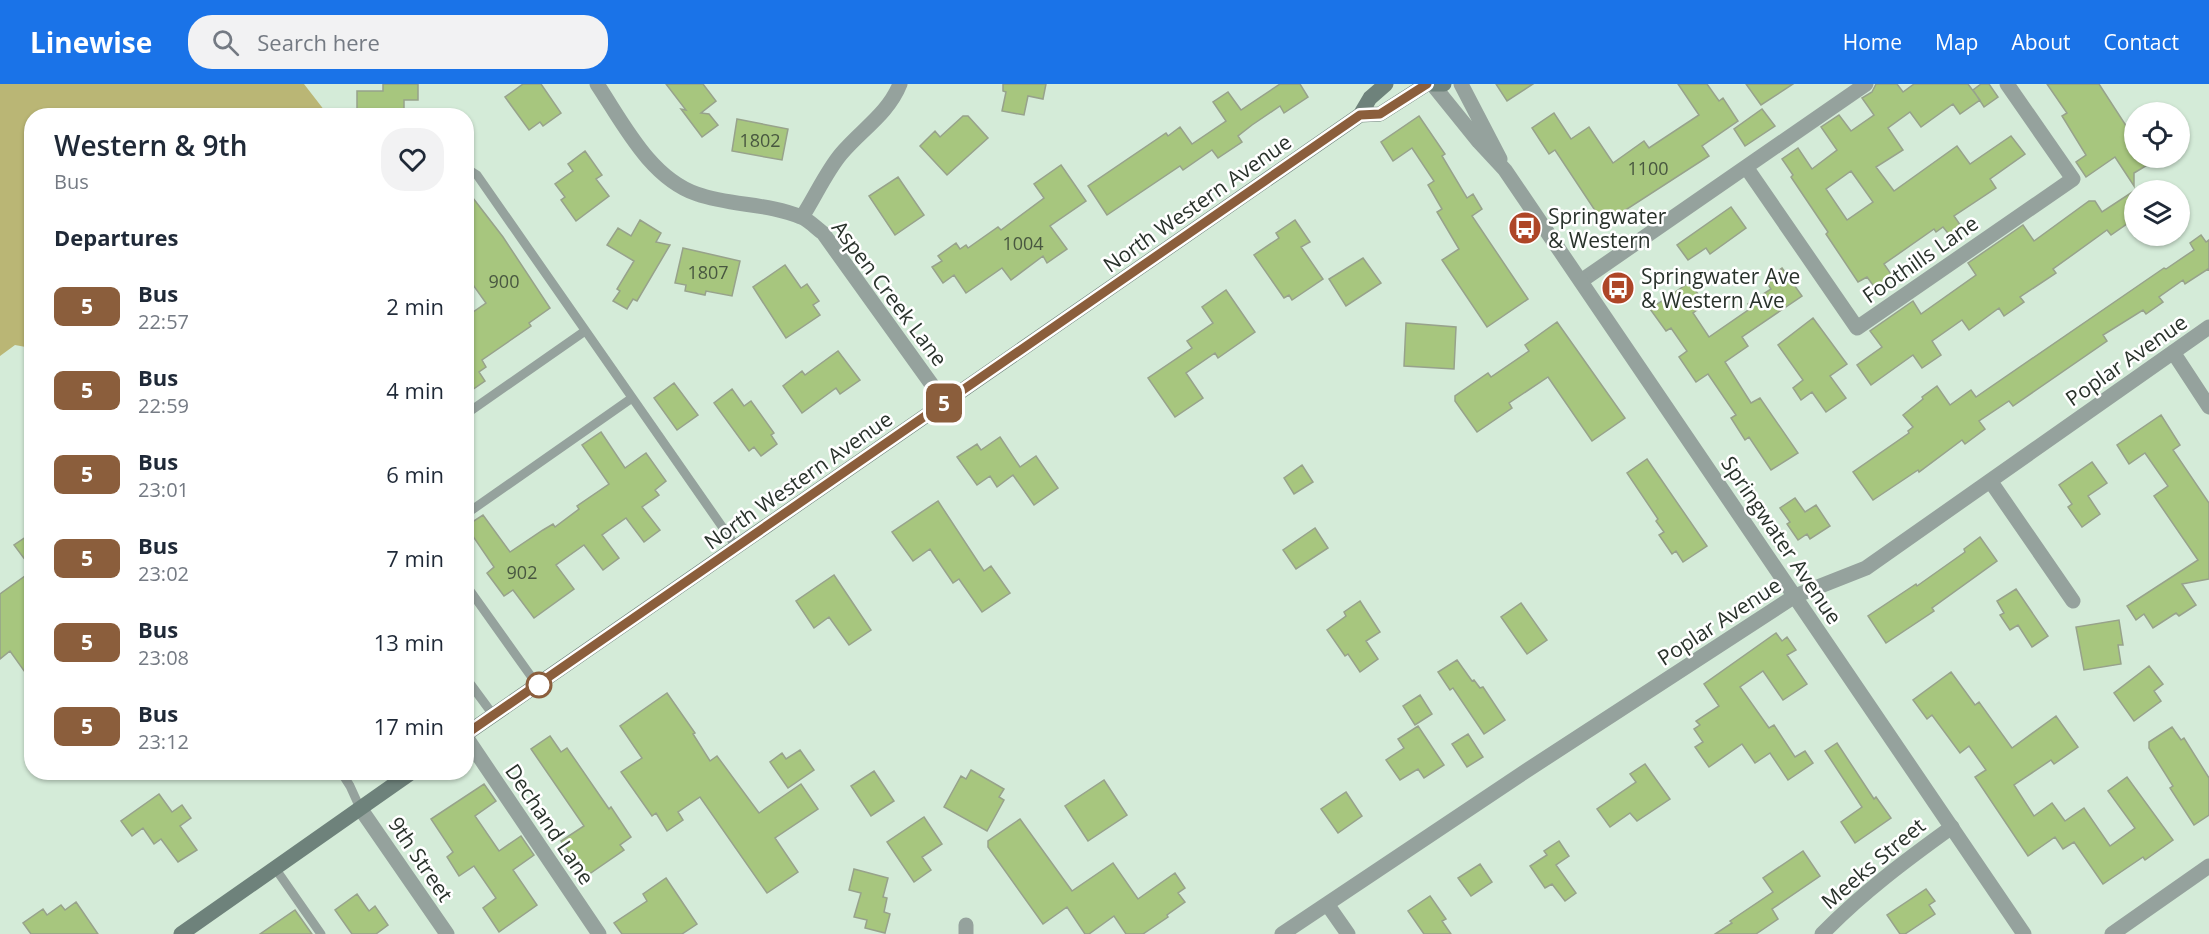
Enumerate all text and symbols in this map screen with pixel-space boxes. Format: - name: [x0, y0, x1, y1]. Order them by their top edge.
- search box: [188, 15, 608, 69]
- text: Linewise: [30, 23, 152, 61]
- icon: search: [209, 26, 242, 59]
- text: Search here: [257, 27, 380, 57]
- text: Home: [1843, 28, 1902, 56]
- text: Map: [1935, 28, 1978, 56]
- text: About: [2011, 28, 2071, 56]
- text: Contact: [2104, 28, 2179, 56]
- map controls: [2124, 102, 2190, 246]
- button: locate: [2124, 102, 2190, 168]
- text: Western & 9th: [54, 126, 247, 164]
- street label: North Western Avenue: [1097, 127, 1297, 279]
- button: heart: [381, 128, 444, 191]
- house number: 1802: [739, 128, 781, 152]
- house number: 1100: [1627, 156, 1669, 180]
- text: Bus: [54, 168, 89, 195]
- button: layers: [2124, 180, 2190, 246]
- place label: Springwater & Western: [1548, 202, 1667, 254]
- street label: Foothills Lane: [1857, 209, 1983, 309]
- bus stop icon: Springwater & Western: [1507, 210, 1543, 246]
- street label: Aspen Creek Lane: [826, 215, 954, 371]
- text: Departures: [54, 222, 178, 252]
- house number: 1004: [1002, 231, 1044, 255]
- house number: 1807: [687, 260, 729, 284]
- place label: Springwater Ave & Western Ave: [1641, 262, 1800, 314]
- house number: 900: [489, 269, 519, 293]
- bus stop icon: Springwater Ave & Western Ave: [1600, 270, 1636, 306]
- text: Bus: [138, 278, 178, 308]
- text: 2 min: [386, 291, 444, 321]
- text: 5: [81, 292, 93, 320]
- text: 22:57: [138, 308, 189, 335]
- street label: Poplar Avenue: [2060, 308, 2192, 412]
- text: Bus: [138, 362, 178, 392]
- text: 4 min: [386, 375, 444, 405]
- text: 5: [81, 376, 93, 404]
- line badge: 5: [924, 384, 964, 422]
- text: 5: [938, 389, 950, 417]
- text: 22:59: [138, 392, 189, 419]
- street label: North Western Avenue: [698, 404, 898, 556]
- text: Bus: [138, 446, 178, 476]
- street label: Springwater Avenue: [1715, 451, 1849, 629]
- text: 6 min: [386, 459, 444, 489]
- text: 5: [81, 460, 93, 488]
- text: 23:01: [138, 476, 189, 503]
- text: Bus: [138, 530, 178, 560]
- text: 7 min: [386, 543, 444, 573]
- text: 5: [81, 544, 93, 572]
- text: 23:02: [138, 560, 189, 587]
- house number: 902: [507, 560, 537, 584]
- street label: Poplar Avenue: [1652, 571, 1786, 671]
- text: Bus: [138, 614, 178, 644]
- text: 13 min: [374, 627, 444, 657]
- text: 5: [81, 628, 93, 656]
- text: 23:08: [138, 644, 189, 671]
- unlabelled marker: [526, 672, 552, 698]
- text: Bus: [138, 698, 178, 728]
- text: 17 min: [374, 711, 444, 741]
- text: 5: [81, 712, 93, 740]
- text: 23:12: [138, 728, 189, 755]
- street label: Dechand Lane: [499, 758, 601, 890]
- street label: 9th Street: [382, 811, 460, 907]
- street label: Meeks Street: [1815, 811, 1931, 915]

